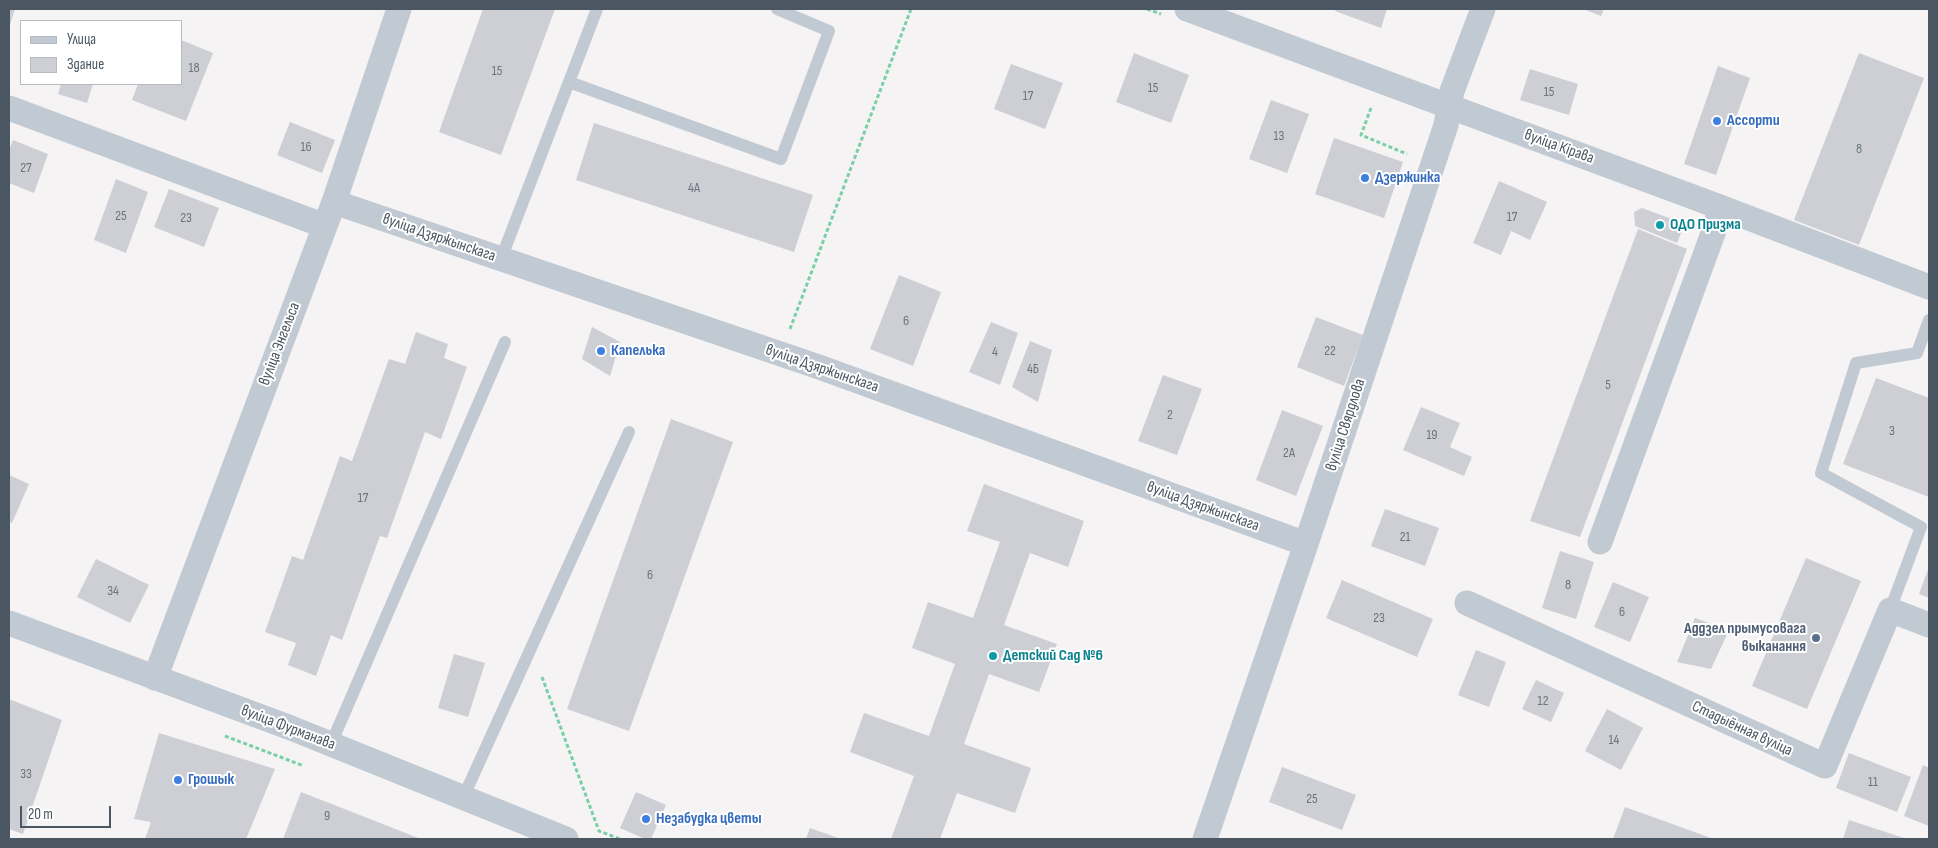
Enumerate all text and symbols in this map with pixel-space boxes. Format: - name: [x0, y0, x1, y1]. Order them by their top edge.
- legend: [20, 20, 182, 85]
- text: Улица: [67, 30, 96, 49]
- text: Здание: [67, 55, 104, 74]
- house number: 18: [188, 60, 200, 76]
- house number: 15: [492, 63, 502, 79]
- house number: 15: [1148, 80, 1158, 96]
- house number: 15: [1544, 84, 1554, 100]
- house number: 17: [1023, 88, 1033, 104]
- place label: Ассорти: [1727, 111, 1780, 131]
- marker: Ассорти: [1711, 115, 1723, 127]
- street label: вуліца Кірава: [1522, 126, 1596, 168]
- house number: 13: [1274, 128, 1284, 144]
- house number: 16: [300, 139, 312, 155]
- house number: 8: [1856, 141, 1862, 157]
- house number: 27: [20, 160, 32, 176]
- place label: Дзержинка: [1375, 168, 1440, 188]
- marker: Дзержинка: [1359, 172, 1371, 184]
- house number: 4А: [688, 180, 700, 196]
- house number: 25: [115, 208, 127, 224]
- house number: 17: [1507, 209, 1517, 225]
- house number: 23: [180, 210, 192, 226]
- street label: вуліца Дзяржынскага: [380, 210, 498, 266]
- place label: ОДО Призма: [1670, 215, 1741, 235]
- marker: ОДО Призма: [1654, 219, 1666, 231]
- street label: вуліца Энгельса: [255, 300, 305, 388]
- house number: 6: [903, 313, 909, 329]
- place label: Капелька: [611, 341, 665, 361]
- street label: вуліца Дзяржынскага: [763, 341, 881, 397]
- house number: 22: [1324, 343, 1336, 359]
- house number: 4: [992, 344, 998, 360]
- marker: Капелька: [595, 345, 607, 357]
- house number: 4Б: [1027, 361, 1039, 377]
- street label: вуліца Свярдлова: [1322, 376, 1370, 474]
- house number: 5: [1605, 377, 1611, 393]
- house number: 2: [1167, 407, 1173, 423]
- house number: 3: [1889, 423, 1895, 439]
- house number: 19: [1426, 427, 1438, 443]
- house number: 2А: [1283, 445, 1295, 461]
- street label: вуліца Дзяржынскага: [1144, 478, 1262, 536]
- house number: 17: [358, 490, 368, 506]
- house number: 21: [1400, 529, 1410, 545]
- house number: 6: [647, 567, 653, 583]
- house number: 8: [1565, 577, 1571, 593]
- house number: 34: [107, 583, 119, 599]
- house number: 6: [1619, 604, 1625, 620]
- house number: 23: [1373, 610, 1385, 626]
- place label: Аддзел прымусовага выканання: [1684, 619, 1806, 657]
- marker: Аддзел прымусовага выканання: [1810, 632, 1822, 644]
- place label: Детский Сад №6: [1003, 646, 1103, 666]
- marker: Детский Сад №6: [987, 650, 999, 662]
- house number: 12: [1538, 693, 1548, 709]
- street label: Стадыённая вуліца: [1689, 697, 1795, 761]
- street label: вуліца Фурманава: [238, 701, 338, 755]
- house number: 14: [1609, 732, 1619, 748]
- house number: 33: [20, 766, 32, 782]
- place label: Грошык: [188, 770, 234, 790]
- marker: Грошык: [172, 774, 184, 786]
- house number: 11: [1868, 774, 1878, 790]
- house number: 25: [1306, 791, 1318, 807]
- scale bar: [22, 796, 114, 828]
- text: 20 m: [28, 805, 53, 824]
- house number: 9: [324, 808, 330, 824]
- place label: Незабудка цветы: [656, 809, 762, 829]
- marker: Незабудка цветы: [640, 813, 652, 825]

